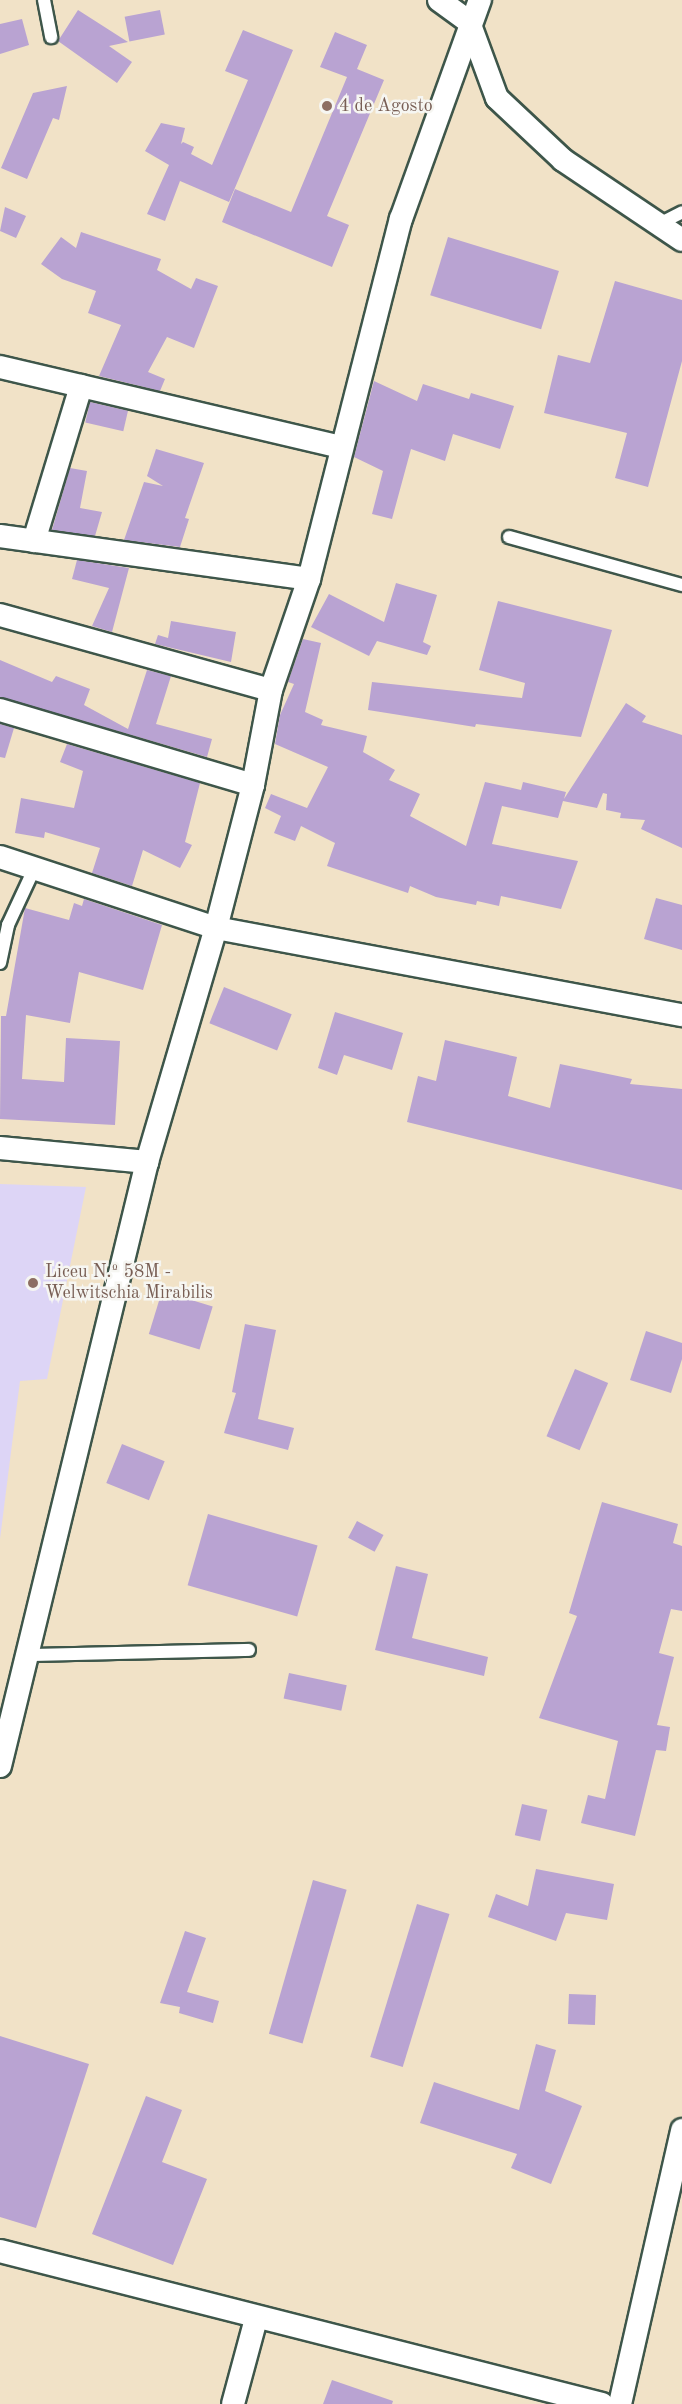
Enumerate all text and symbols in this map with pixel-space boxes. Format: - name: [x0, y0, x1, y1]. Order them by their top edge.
- place label: 4 de Agosto: [339, 95, 433, 117]
- marker: 4 de Agosto: [320, 99, 334, 113]
- place label: Liceu N.º 58M - Welwitschia Mirabilis: [45, 1262, 213, 1304]
- marker: Liceu N.º 58M - Welwitschia Mirabilis: [26, 1276, 40, 1290]

